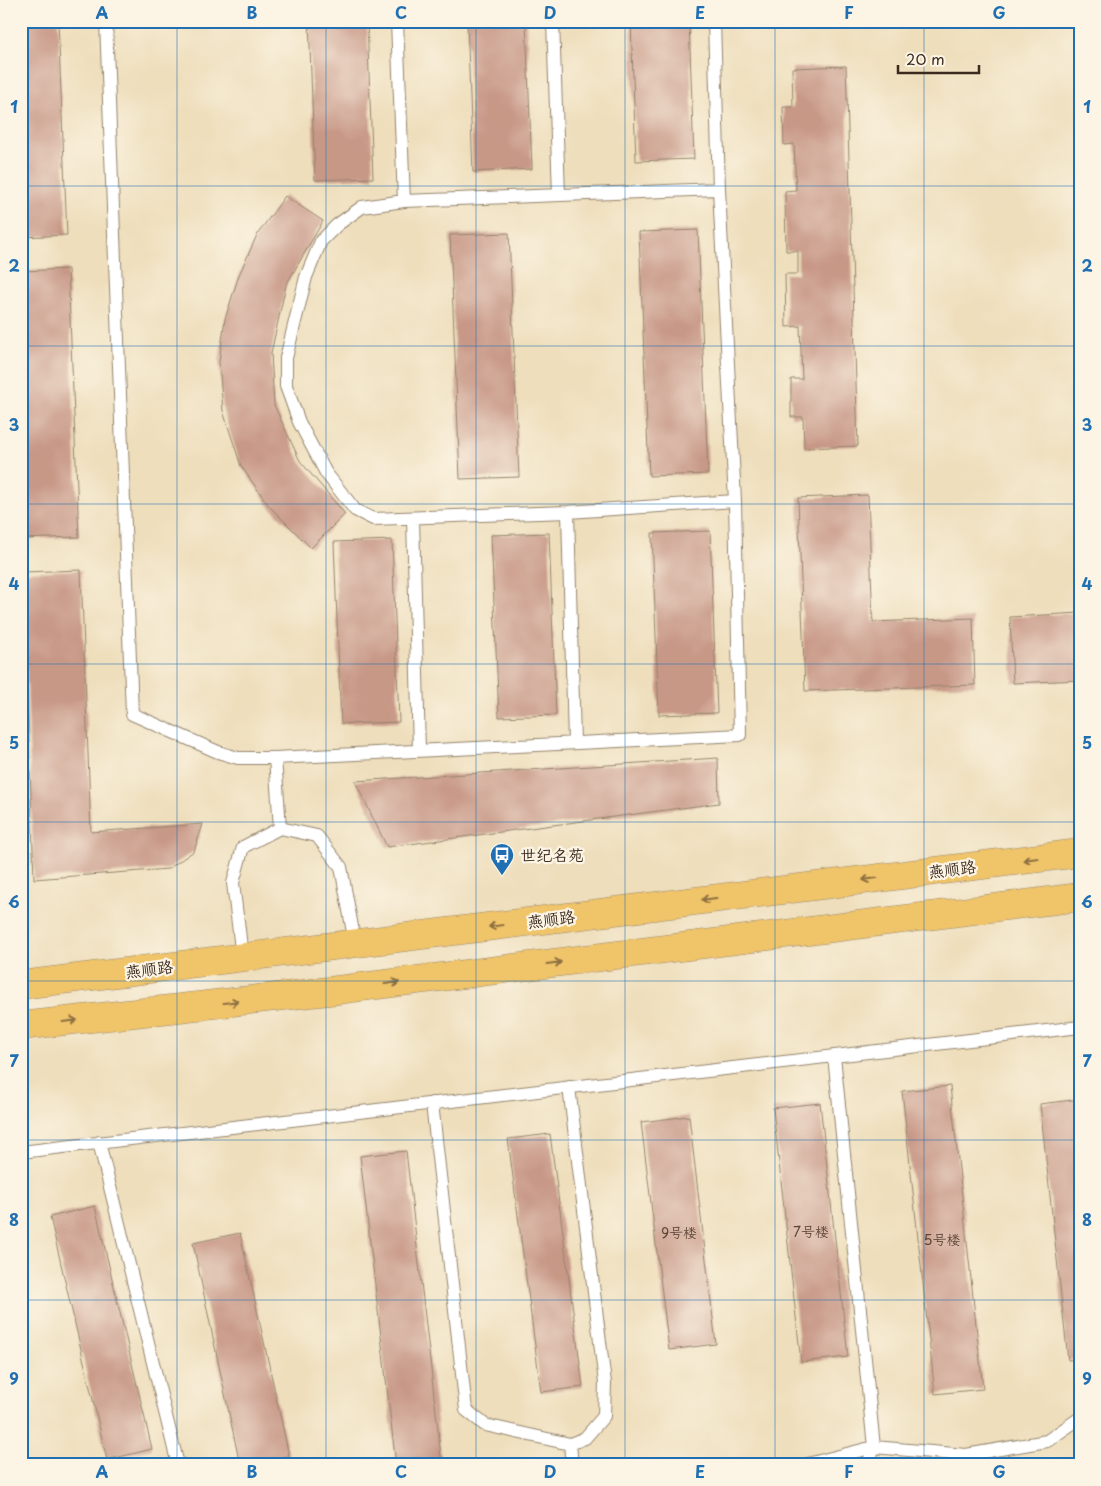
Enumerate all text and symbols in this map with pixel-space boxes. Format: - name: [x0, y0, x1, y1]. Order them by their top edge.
- text: A: [96, 0, 109, 24]
- text: B: [247, 0, 258, 24]
- text: C: [395, 0, 407, 24]
- text: D: [544, 0, 556, 24]
- text: E: [695, 0, 705, 24]
- text: F: [844, 0, 854, 24]
- text: G: [992, 0, 1006, 24]
- scale bar: [898, 42, 980, 74]
- text: 20 m: [906, 47, 945, 70]
- text: 1: [10, 94, 18, 118]
- text: 1: [1083, 94, 1091, 118]
- text: 2: [8, 253, 20, 277]
- text: 2: [1081, 253, 1093, 277]
- text: 3: [9, 412, 19, 436]
- text: 3: [1082, 412, 1092, 436]
- text: 4: [9, 571, 20, 595]
- text: 4: [1082, 571, 1093, 595]
- text: 5: [9, 730, 19, 754]
- text: 5: [1082, 730, 1092, 754]
- bus stop icon: 世纪名苑: [489, 842, 515, 876]
- place label: 世纪名苑: [520, 842, 584, 866]
- street label: 燕顺路: [927, 853, 977, 883]
- one-way arrow: [1024, 854, 1040, 864]
- one-way arrow: [862, 874, 878, 884]
- text: 6: [8, 889, 20, 913]
- text: 6: [1081, 889, 1093, 913]
- one-way arrow: [701, 894, 717, 904]
- street label: 燕顺路: [526, 903, 576, 933]
- one-way arrow: [488, 921, 504, 931]
- street label: 燕顺路: [124, 953, 174, 983]
- one-way arrow: [545, 958, 561, 968]
- one-way arrow: [384, 978, 400, 988]
- one-way arrow: [223, 997, 239, 1007]
- one-way arrow: [61, 1016, 77, 1026]
- text: 7: [9, 1048, 19, 1072]
- text: 7: [1082, 1048, 1092, 1072]
- text: 8: [9, 1207, 19, 1231]
- text: 8: [1082, 1207, 1092, 1231]
- house number: 7号楼: [793, 1221, 829, 1242]
- house number: 9号楼: [661, 1222, 697, 1243]
- house number: 5号楼: [923, 1229, 961, 1250]
- text: 9: [9, 1366, 19, 1390]
- text: 9: [1082, 1366, 1092, 1390]
- text: A: [96, 1459, 109, 1483]
- text: B: [247, 1459, 258, 1483]
- text: C: [395, 1459, 407, 1483]
- text: D: [544, 1459, 556, 1483]
- text: E: [695, 1459, 705, 1483]
- text: F: [844, 1459, 854, 1483]
- text: G: [992, 1459, 1006, 1483]

